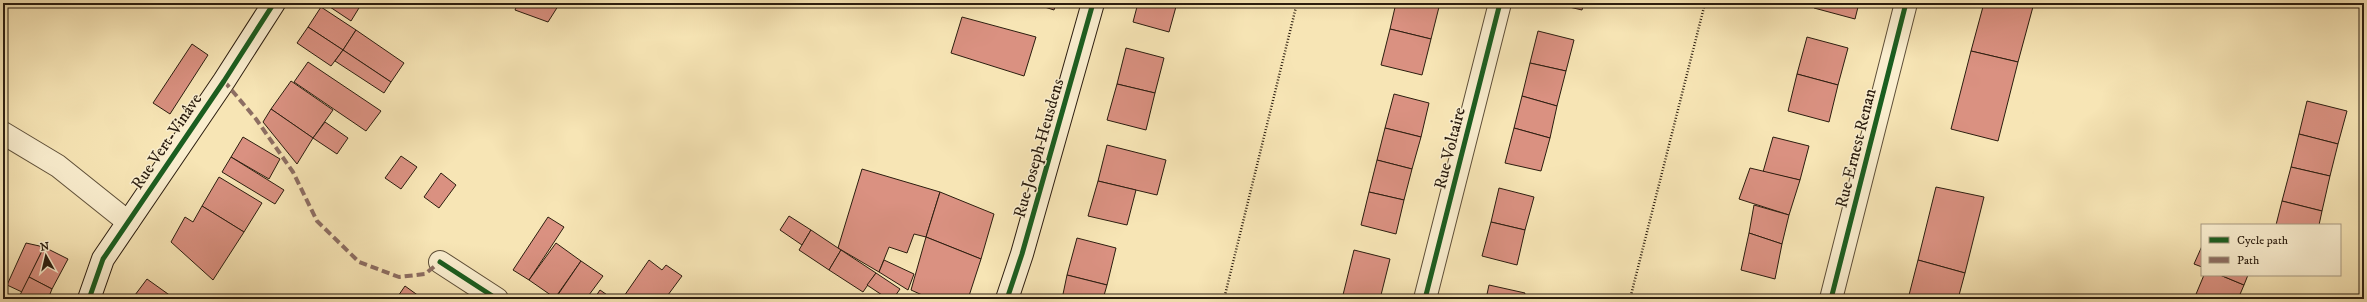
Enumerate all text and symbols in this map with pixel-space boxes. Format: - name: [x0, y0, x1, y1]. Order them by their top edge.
- street label: Rue Joseph Heusdens: [1009, 76, 1069, 220]
- street label: Rue Ernest Renan: [1830, 86, 1881, 210]
- street label: Rue Vert-Vinâve: [127, 89, 207, 194]
- street label: Rue Voltaire: [1429, 105, 1471, 192]
- legend: [2201, 224, 2341, 276]
- text: Cycle path: [2237, 233, 2289, 248]
- north arrow: [26, 236, 66, 276]
- text: N: [39, 240, 50, 255]
- text: Path: [2237, 253, 2260, 268]

